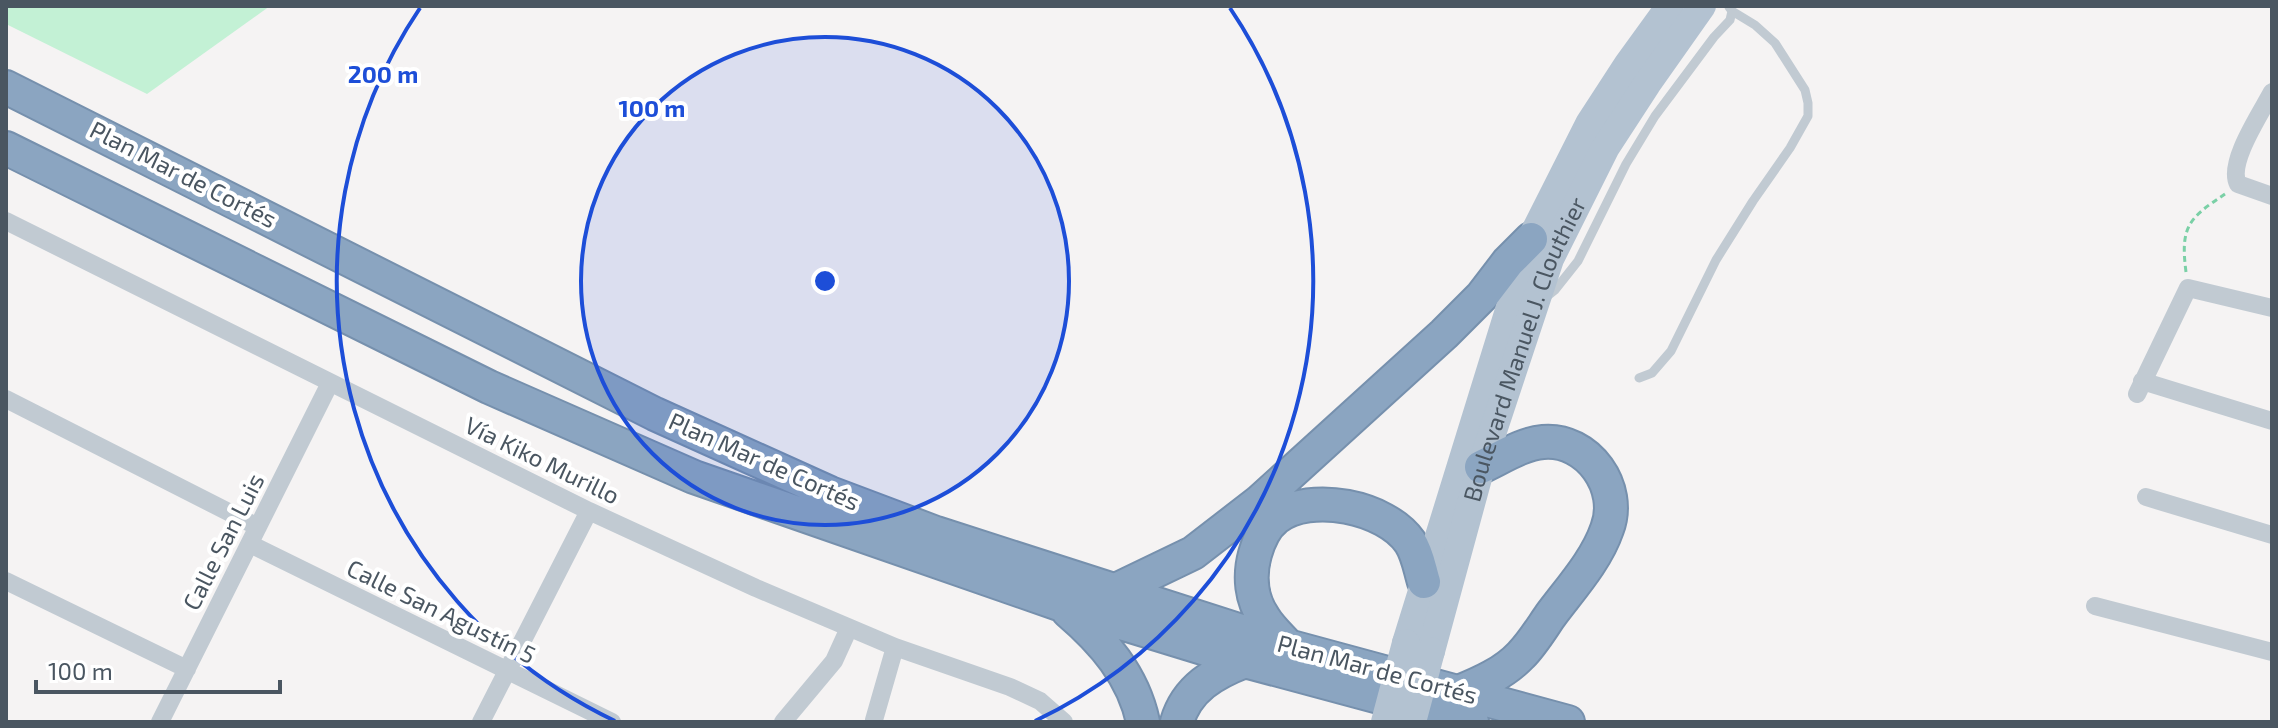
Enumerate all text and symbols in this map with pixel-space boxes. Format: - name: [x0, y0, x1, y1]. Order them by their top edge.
- text: 200 m: [348, 59, 418, 88]
- text: 100 m: [619, 93, 685, 122]
- street label: Plan Mar de Cortés: [85, 114, 282, 233]
- street label: Boulevard Manuel J. Clouthier: [1456, 192, 1592, 505]
- centre of rings: [811, 267, 839, 295]
- street label: Plan Mar de Cortés: [665, 406, 864, 516]
- street label: Vía Kiko Murillo: [461, 410, 625, 510]
- street label: Calle San Luis: [176, 468, 270, 614]
- street label: Calle San Agustín 5: [343, 552, 541, 669]
- street label: Plan Mar de Cortés: [1274, 628, 1480, 709]
- scale bar: [36, 644, 280, 694]
- text: 100 m: [48, 656, 113, 685]

